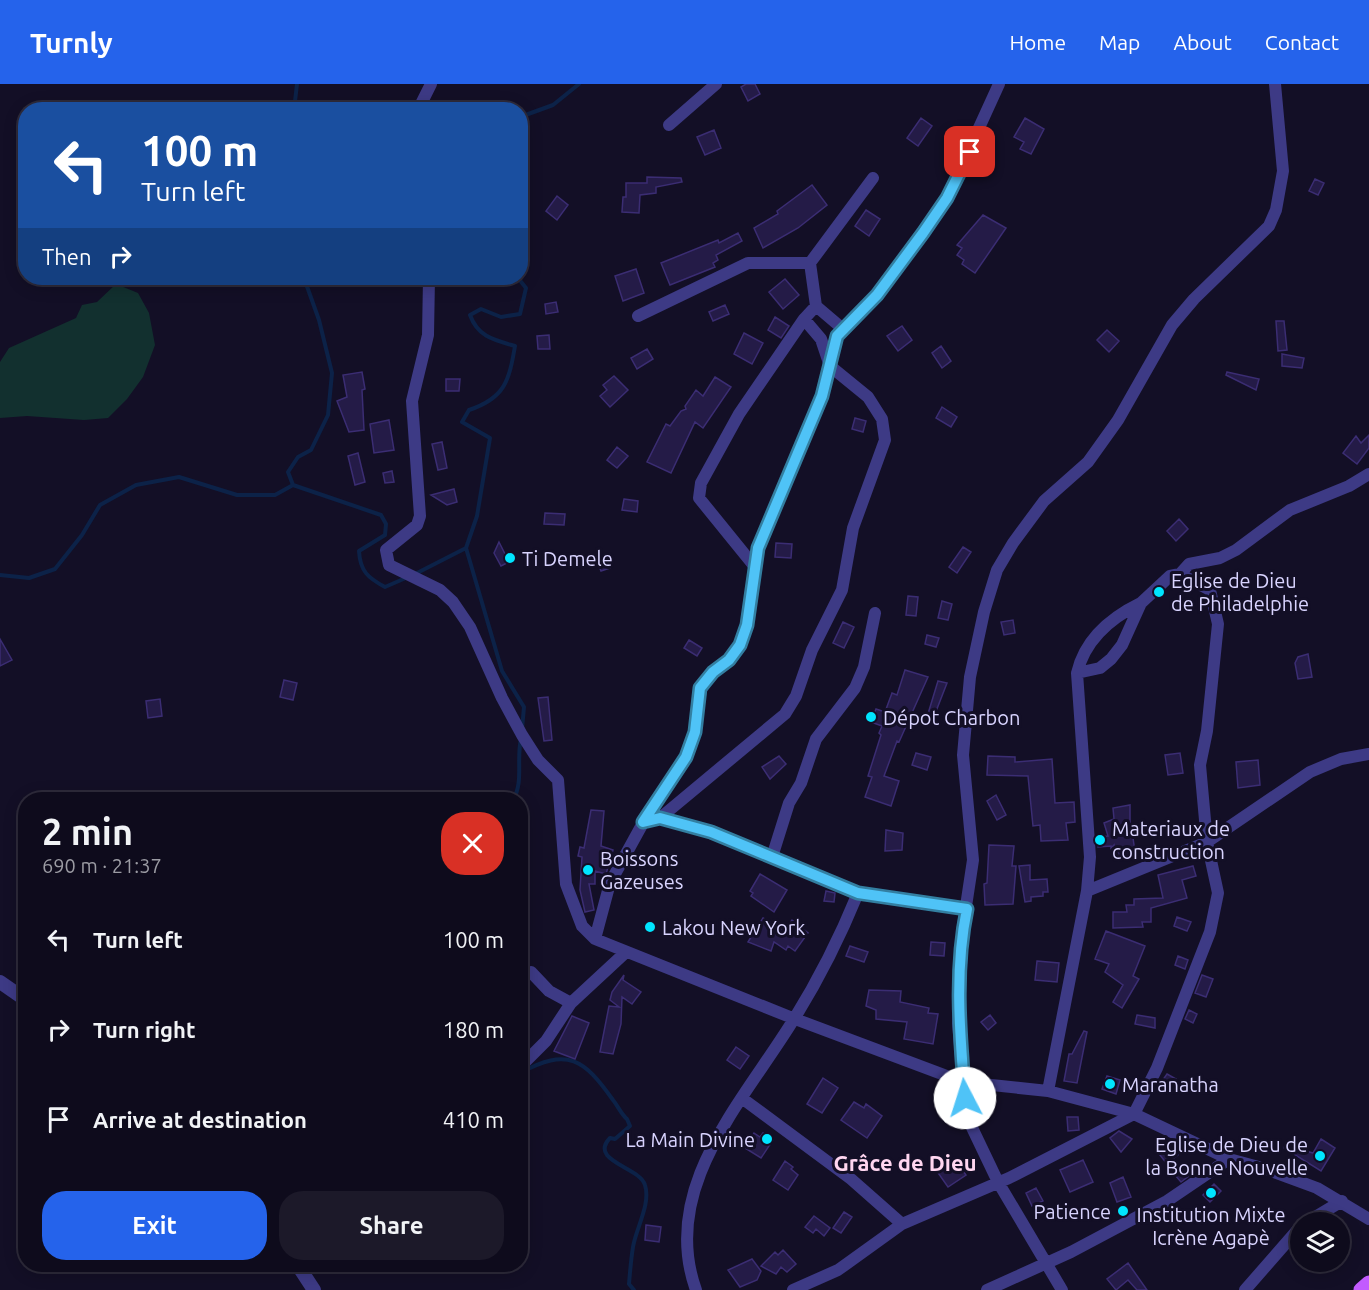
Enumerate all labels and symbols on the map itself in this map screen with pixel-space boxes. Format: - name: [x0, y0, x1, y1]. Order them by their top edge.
- pin: [944, 126, 995, 177]
- place label: Ti Demele: [522, 547, 613, 570]
- marker: Ti Demele: [503, 551, 517, 565]
- place label: Eglise de Dieu de Philadelphie: [1171, 569, 1309, 615]
- marker: Eglise de Dieu de Philadelphie: [1152, 585, 1166, 599]
- place label: Dépot Charbon: [883, 706, 1020, 729]
- marker: Dépot Charbon: [864, 710, 878, 724]
- place label: Materiaux de construction: [1112, 817, 1230, 863]
- marker: Materiaux de construction: [1093, 833, 1107, 847]
- place label: Boissons Gazeuses: [600, 847, 683, 893]
- marker: Boissons Gazeuses: [581, 863, 595, 877]
- place label: Lakou New York: [662, 916, 805, 939]
- marker: Lakou New York: [643, 920, 657, 934]
- position arrow: [933, 1066, 997, 1130]
- place label: Maranatha: [1122, 1073, 1219, 1096]
- marker: Maranatha: [1103, 1077, 1117, 1091]
- place label: La Main Divine: [625, 1128, 755, 1151]
- marker: La Main Divine: [760, 1132, 774, 1146]
- place label: Eglise de Dieu de la Bonne Nouvelle: [1145, 1133, 1308, 1179]
- marker: Eglise de Dieu de la Bonne Nouvelle: [1313, 1149, 1327, 1163]
- district label: Grâce de Dieu: [833, 1150, 977, 1175]
- marker: Institution Mixte Icrène Agapè: [1204, 1186, 1218, 1200]
- place label: Patience: [1033, 1200, 1111, 1223]
- place label: Institution Mixte Icrène Agapè: [1137, 1203, 1285, 1249]
- marker: Patience: [1116, 1204, 1130, 1218]

